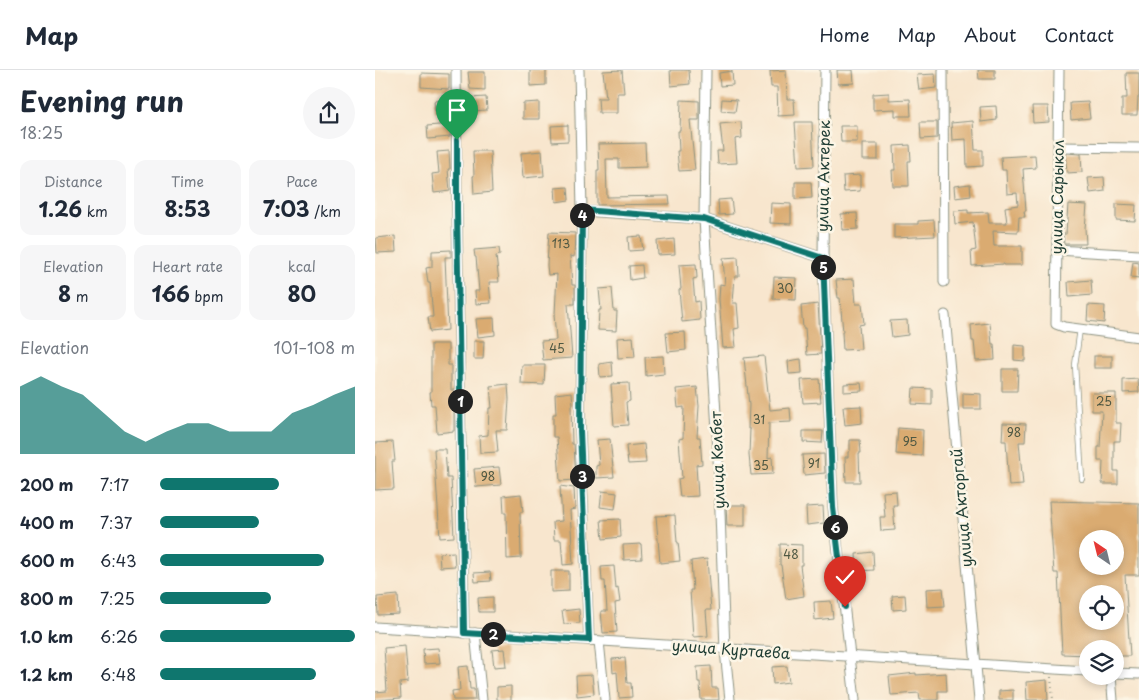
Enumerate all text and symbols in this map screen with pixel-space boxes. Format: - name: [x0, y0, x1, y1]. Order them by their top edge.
- text: Map: [25, 17, 78, 53]
- text: Home: [819, 21, 869, 48]
- text: Map: [897, 21, 936, 48]
- text: About: [964, 21, 1016, 48]
- text: Contact: [1044, 21, 1114, 48]
- text: Evening run: [20, 79, 184, 122]
- button: share: [303, 87, 355, 139]
- pin: [436, 89, 478, 140]
- icon: arrive: [443, 96, 471, 124]
- text: 18:25: [20, 120, 63, 144]
- street label: улица Актерек: [810, 120, 835, 232]
- street label: улица Сарыкол: [1044, 139, 1069, 254]
- text: Distance: [44, 171, 103, 192]
- text: Time: [171, 171, 204, 192]
- text: Pace: [286, 171, 318, 192]
- text: 1.26: [39, 192, 82, 224]
- text: 8:53: [164, 192, 211, 224]
- text: 7:03: [263, 192, 310, 224]
- text: km: [82, 201, 108, 222]
- text: /km: [310, 201, 341, 222]
- pin: 4: [569, 202, 595, 228]
- text: 4: [578, 205, 587, 226]
- house number: 113: [552, 234, 570, 252]
- pin: 5: [811, 254, 835, 280]
- text: Elevation: [43, 256, 103, 277]
- text: Heart rate: [152, 256, 223, 277]
- text: kcal: [288, 256, 316, 277]
- text: 5: [819, 257, 828, 278]
- text: 8: [58, 277, 71, 309]
- text: 166: [151, 277, 190, 309]
- text: 80: [287, 277, 316, 309]
- house number: 30: [777, 279, 794, 297]
- text: m: [71, 286, 88, 307]
- text: bpm: [190, 286, 224, 307]
- text: Elevation: [20, 335, 89, 359]
- text: 101–108 m: [274, 335, 355, 359]
- house number: 45: [549, 339, 565, 357]
- pin: 1: [447, 388, 473, 414]
- text: 1: [457, 391, 464, 412]
- house number: 25: [1096, 392, 1112, 410]
- street label: улица Келбет: [703, 410, 730, 509]
- house number: 31: [753, 410, 765, 428]
- house number: 98: [1007, 423, 1021, 441]
- house number: 95: [903, 432, 917, 450]
- street label: улица Акторгай: [944, 448, 977, 568]
- house number: 91: [808, 454, 820, 472]
- house number: 35: [753, 456, 769, 474]
- pin: 3: [569, 464, 595, 488]
- text: 3: [578, 466, 587, 487]
- house number: 98: [481, 467, 495, 485]
- text: 200 m: [20, 472, 74, 496]
- text: 7:17: [100, 472, 129, 496]
- text: 400 m: [20, 510, 74, 534]
- text: 7:37: [100, 510, 132, 534]
- pin: 6: [823, 514, 847, 540]
- text: 6: [831, 517, 840, 538]
- north arrow: [1079, 530, 1124, 575]
- map controls: [1079, 530, 1124, 685]
- house number: 48: [783, 545, 799, 563]
- text: 600 m: [20, 548, 74, 572]
- text: 6:43: [100, 548, 137, 572]
- pin: [824, 556, 866, 607]
- icon: check: [831, 563, 859, 591]
- button: locate: [1079, 585, 1124, 630]
- text: 800 m: [20, 586, 73, 610]
- text: 7:25: [100, 586, 135, 610]
- pin: 2: [481, 622, 505, 646]
- text: 1.0 km: [20, 624, 73, 648]
- text: 6:26: [100, 624, 138, 648]
- text: 2: [489, 624, 498, 645]
- street label: улица Куртаева: [671, 633, 792, 664]
- button: layers: [1079, 640, 1124, 685]
- text: 1.2 km: [20, 662, 73, 686]
- text: 6:48: [100, 662, 136, 686]

